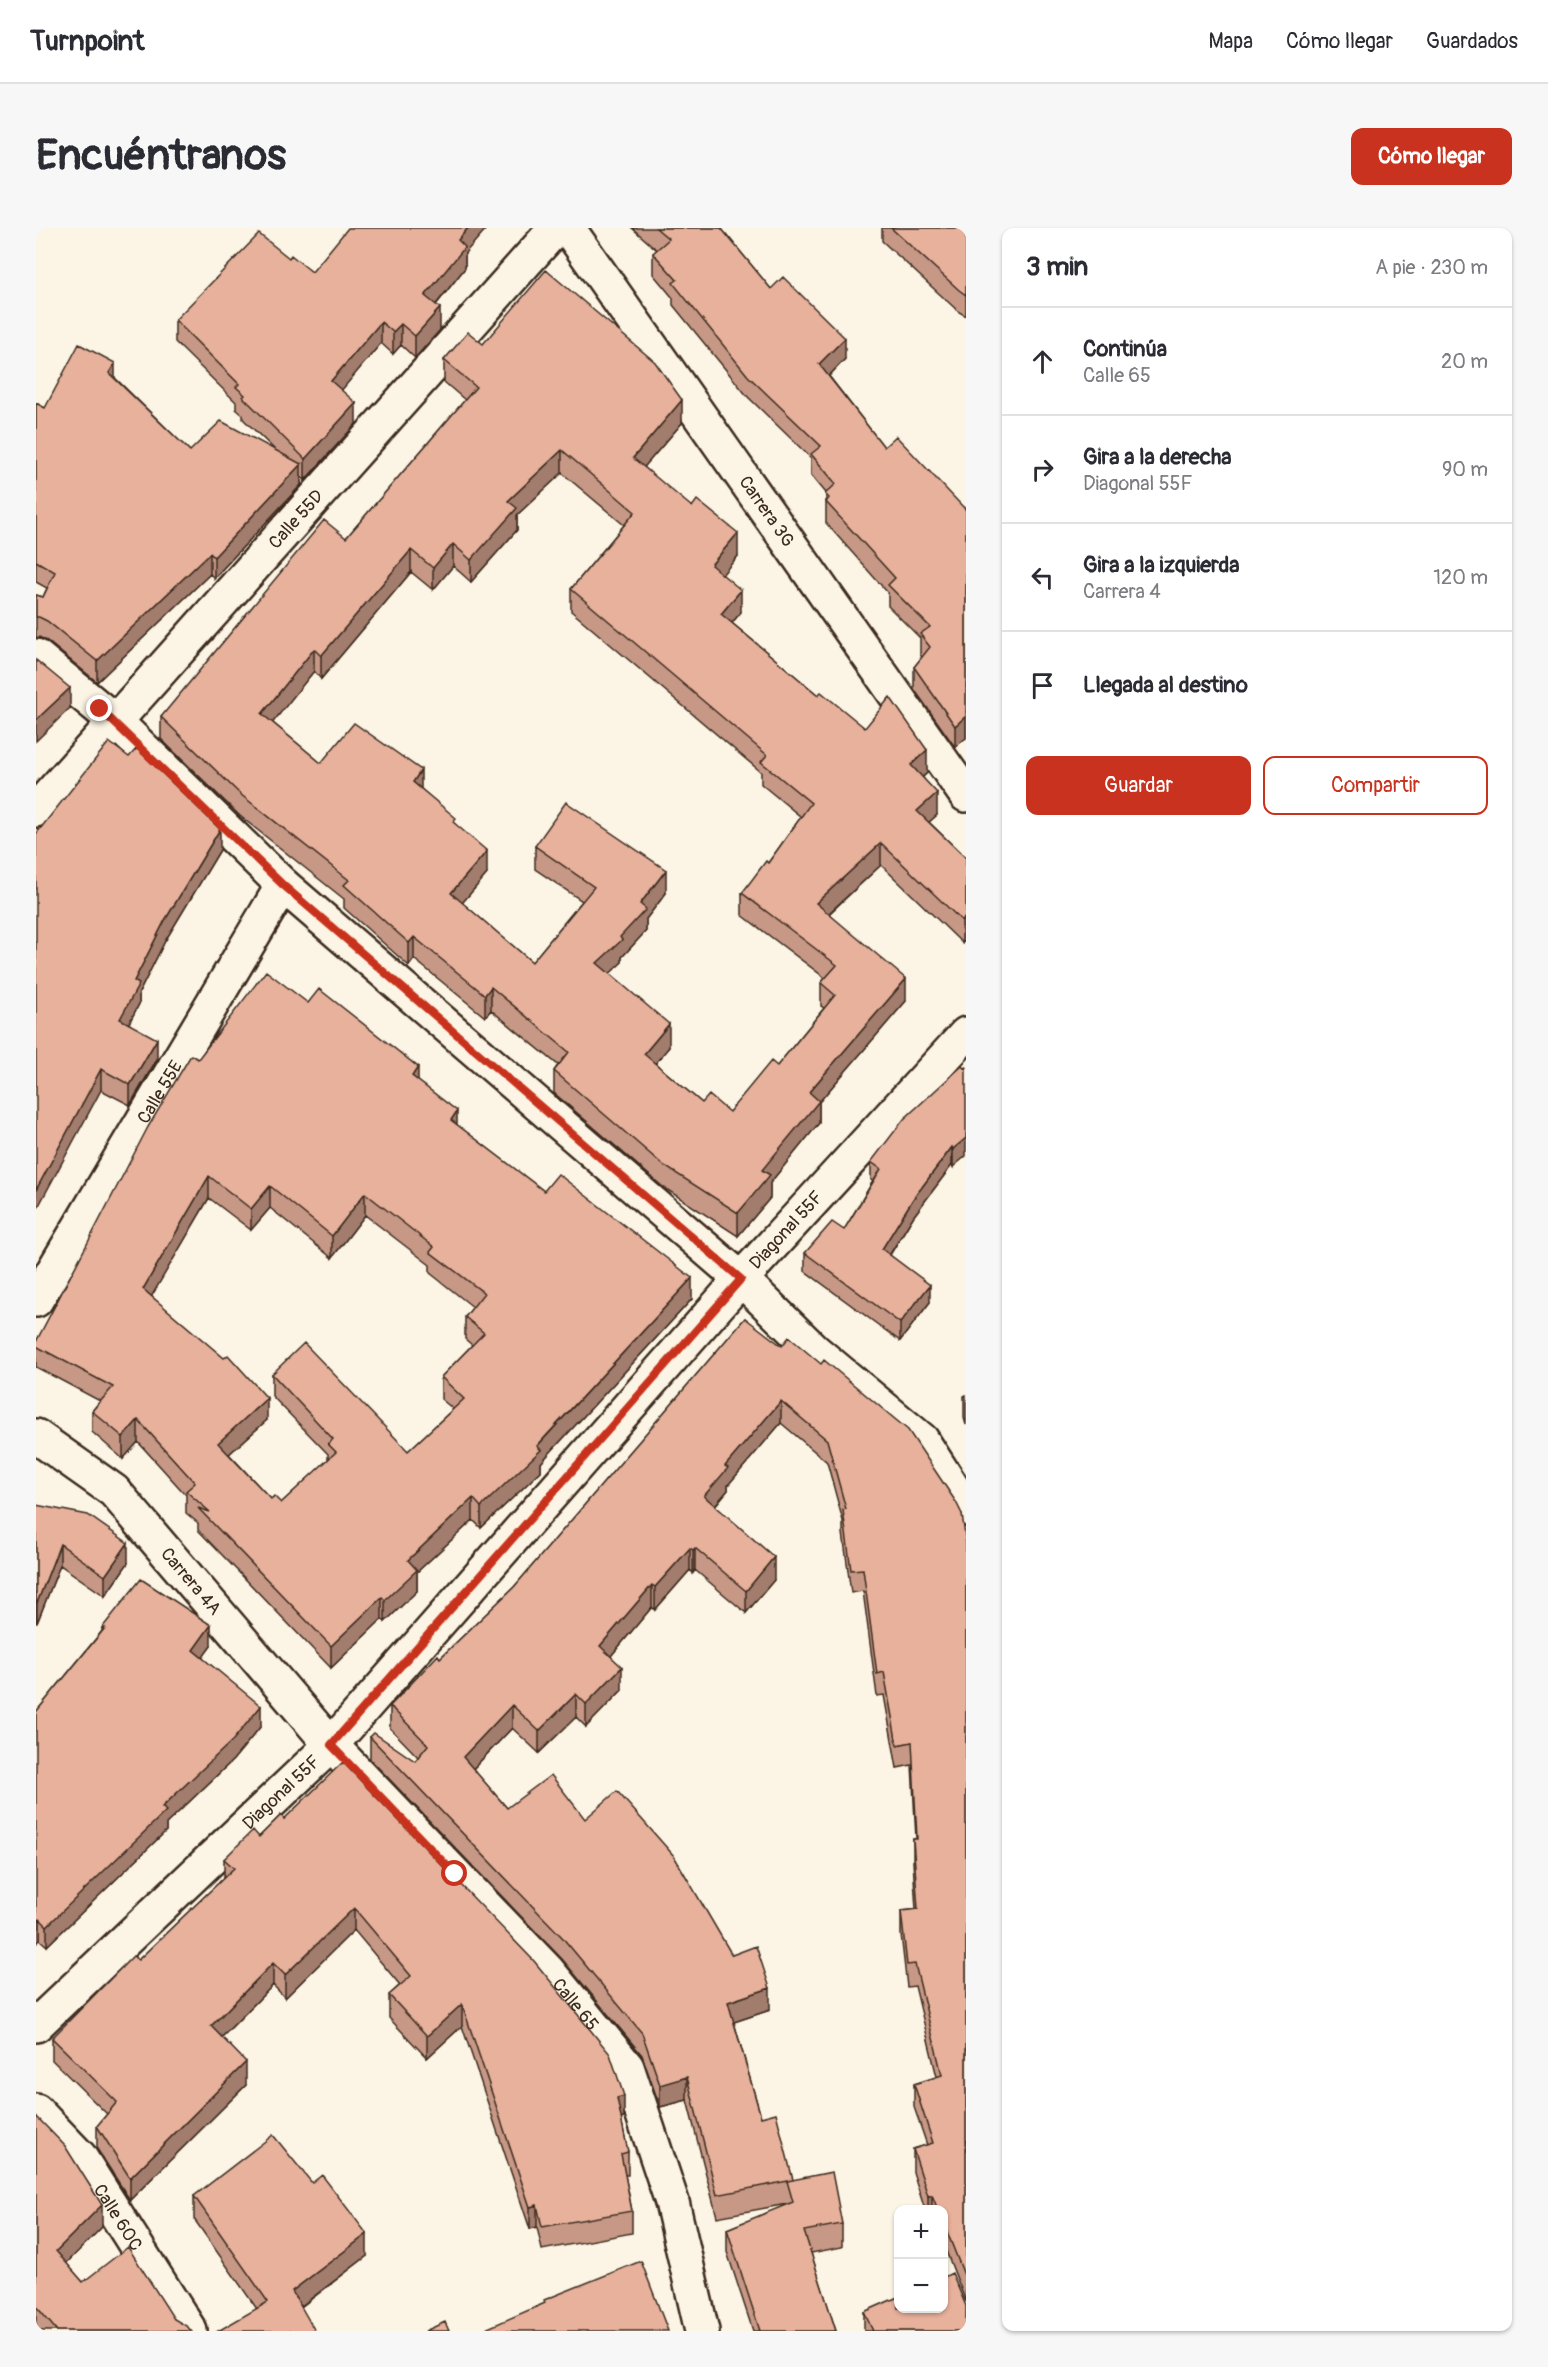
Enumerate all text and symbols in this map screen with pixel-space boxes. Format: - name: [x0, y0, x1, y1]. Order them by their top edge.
- text: Turnpoint: [30, 24, 144, 59]
- text: Mapa: [1208, 28, 1253, 55]
- text: Cómo llegar: [1286, 28, 1393, 55]
- text: Guardados: [1426, 28, 1518, 55]
- button: Cómo llegar: [1351, 128, 1512, 185]
- text: Encuéntranos: [36, 130, 286, 182]
- text: 3 min: [1026, 251, 1088, 283]
- text: A pie · 230 m: [1375, 255, 1488, 280]
- text: Continúa: [1083, 335, 1167, 363]
- icon: ahead: [1026, 345, 1059, 378]
- text: 20 m: [1441, 349, 1488, 374]
- text: Calle 65: [1083, 363, 1151, 388]
- text: Gira a la derecha: [1083, 443, 1231, 471]
- icon: right: [1026, 453, 1059, 486]
- text: 90 m: [1442, 457, 1488, 482]
- street label: Carrera 3G: [734, 471, 799, 552]
- text: Diagonal 55F: [1083, 471, 1192, 496]
- street label: Calle 55D: [264, 485, 329, 554]
- text: Gira a la izquierda: [1083, 551, 1240, 579]
- icon: left: [1026, 561, 1059, 594]
- text: 120 m: [1433, 565, 1488, 590]
- text: Carrera 4: [1083, 579, 1161, 604]
- icon: arrive: [1026, 669, 1059, 702]
- text: Llegada al destino: [1083, 671, 1248, 699]
- route end: [86, 695, 112, 721]
- button: Guardar: [1026, 756, 1251, 815]
- button: Compartir: [1263, 756, 1488, 815]
- street label: Calle 55E: [132, 1056, 188, 1128]
- street label: Diagonal 55F: [745, 1186, 828, 1274]
- street label: Carrera 4A: [155, 1543, 226, 1620]
- street label: Diagonal 55F: [238, 1750, 325, 1835]
- route start: [441, 1860, 467, 1886]
- street label: Calle 65: [547, 1974, 603, 2036]
- street label: Calle 60C: [88, 2180, 147, 2255]
- map controls: [894, 2205, 948, 2313]
- button: +: [894, 2205, 948, 2259]
- button: −: [894, 2259, 948, 2313]

